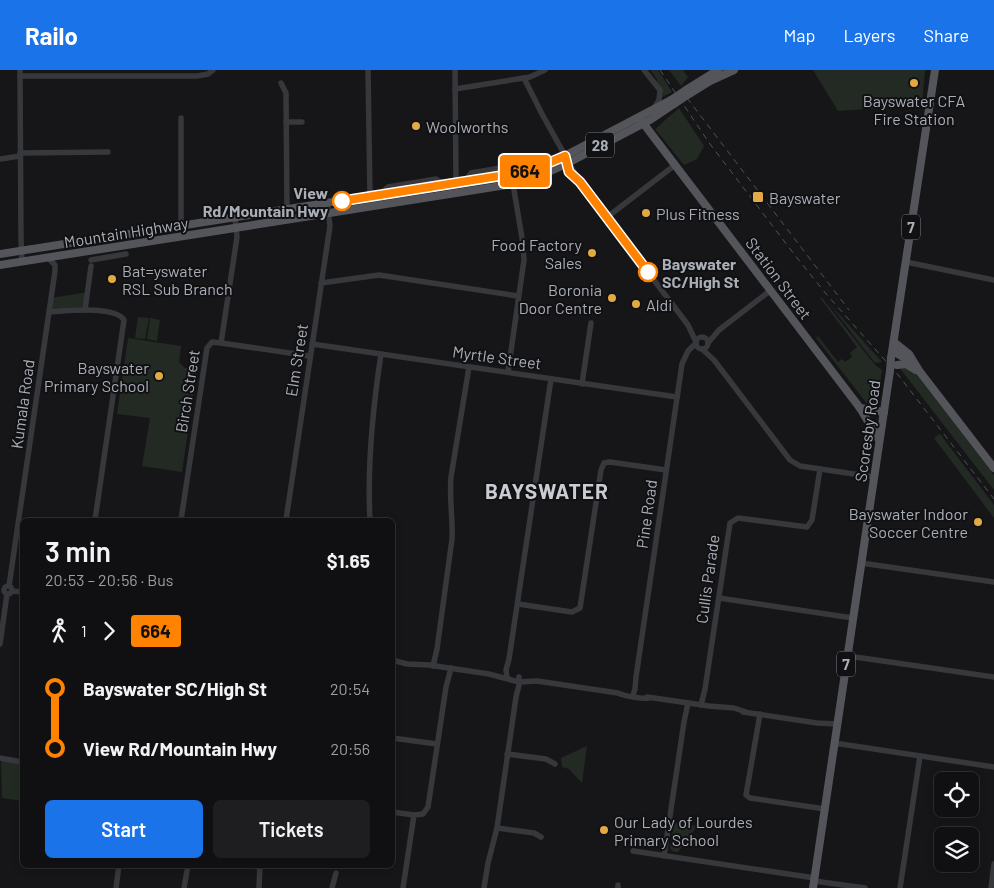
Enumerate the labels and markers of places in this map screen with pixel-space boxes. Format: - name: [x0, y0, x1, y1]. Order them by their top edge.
- marker: Bayswater CFA Fire Station: [908, 77, 920, 89]
- place label: Bayswater CFA Fire Station: [863, 91, 965, 128]
- place label: Woolworths: [426, 117, 509, 136]
- marker: Woolworths: [410, 120, 422, 132]
- place label: View Rd/Mountain Hwy: [203, 183, 328, 220]
- place label: Bayswater: [769, 188, 841, 207]
- marker: Bayswater: [751, 190, 765, 204]
- marker: View Rd/Mountain Hwy: [332, 191, 352, 211]
- place label: Plus Fitness: [656, 204, 740, 223]
- marker: Plus Fitness: [640, 207, 652, 219]
- place label: Food Factory Sales: [491, 235, 583, 272]
- marker: Food Factory Sales: [586, 247, 598, 259]
- place label: Bayswater SC/High St: [662, 254, 739, 291]
- place label: Bat=yswater RSL Sub Branch: [122, 261, 233, 298]
- marker: Bayswater SC/High St: [638, 262, 658, 282]
- marker: Bat=yswater RSL Sub Branch: [106, 273, 118, 285]
- place label: Boronia Door Centre: [519, 280, 602, 317]
- marker: Boronia Door Centre: [606, 292, 618, 304]
- place label: Aldi: [646, 295, 672, 314]
- marker: Aldi: [630, 298, 642, 310]
- place label: Bayswater Primary School: [44, 358, 149, 395]
- marker: Bayswater Primary School: [153, 370, 165, 382]
- place label: Bayswater Indoor Soccer Centre: [849, 504, 968, 541]
- marker: Bayswater Indoor Soccer Centre: [972, 516, 984, 528]
- place label: Our Lady of Lourdes Primary School: [614, 812, 753, 849]
- marker: Our Lady of Lourdes Primary School: [598, 824, 610, 836]

